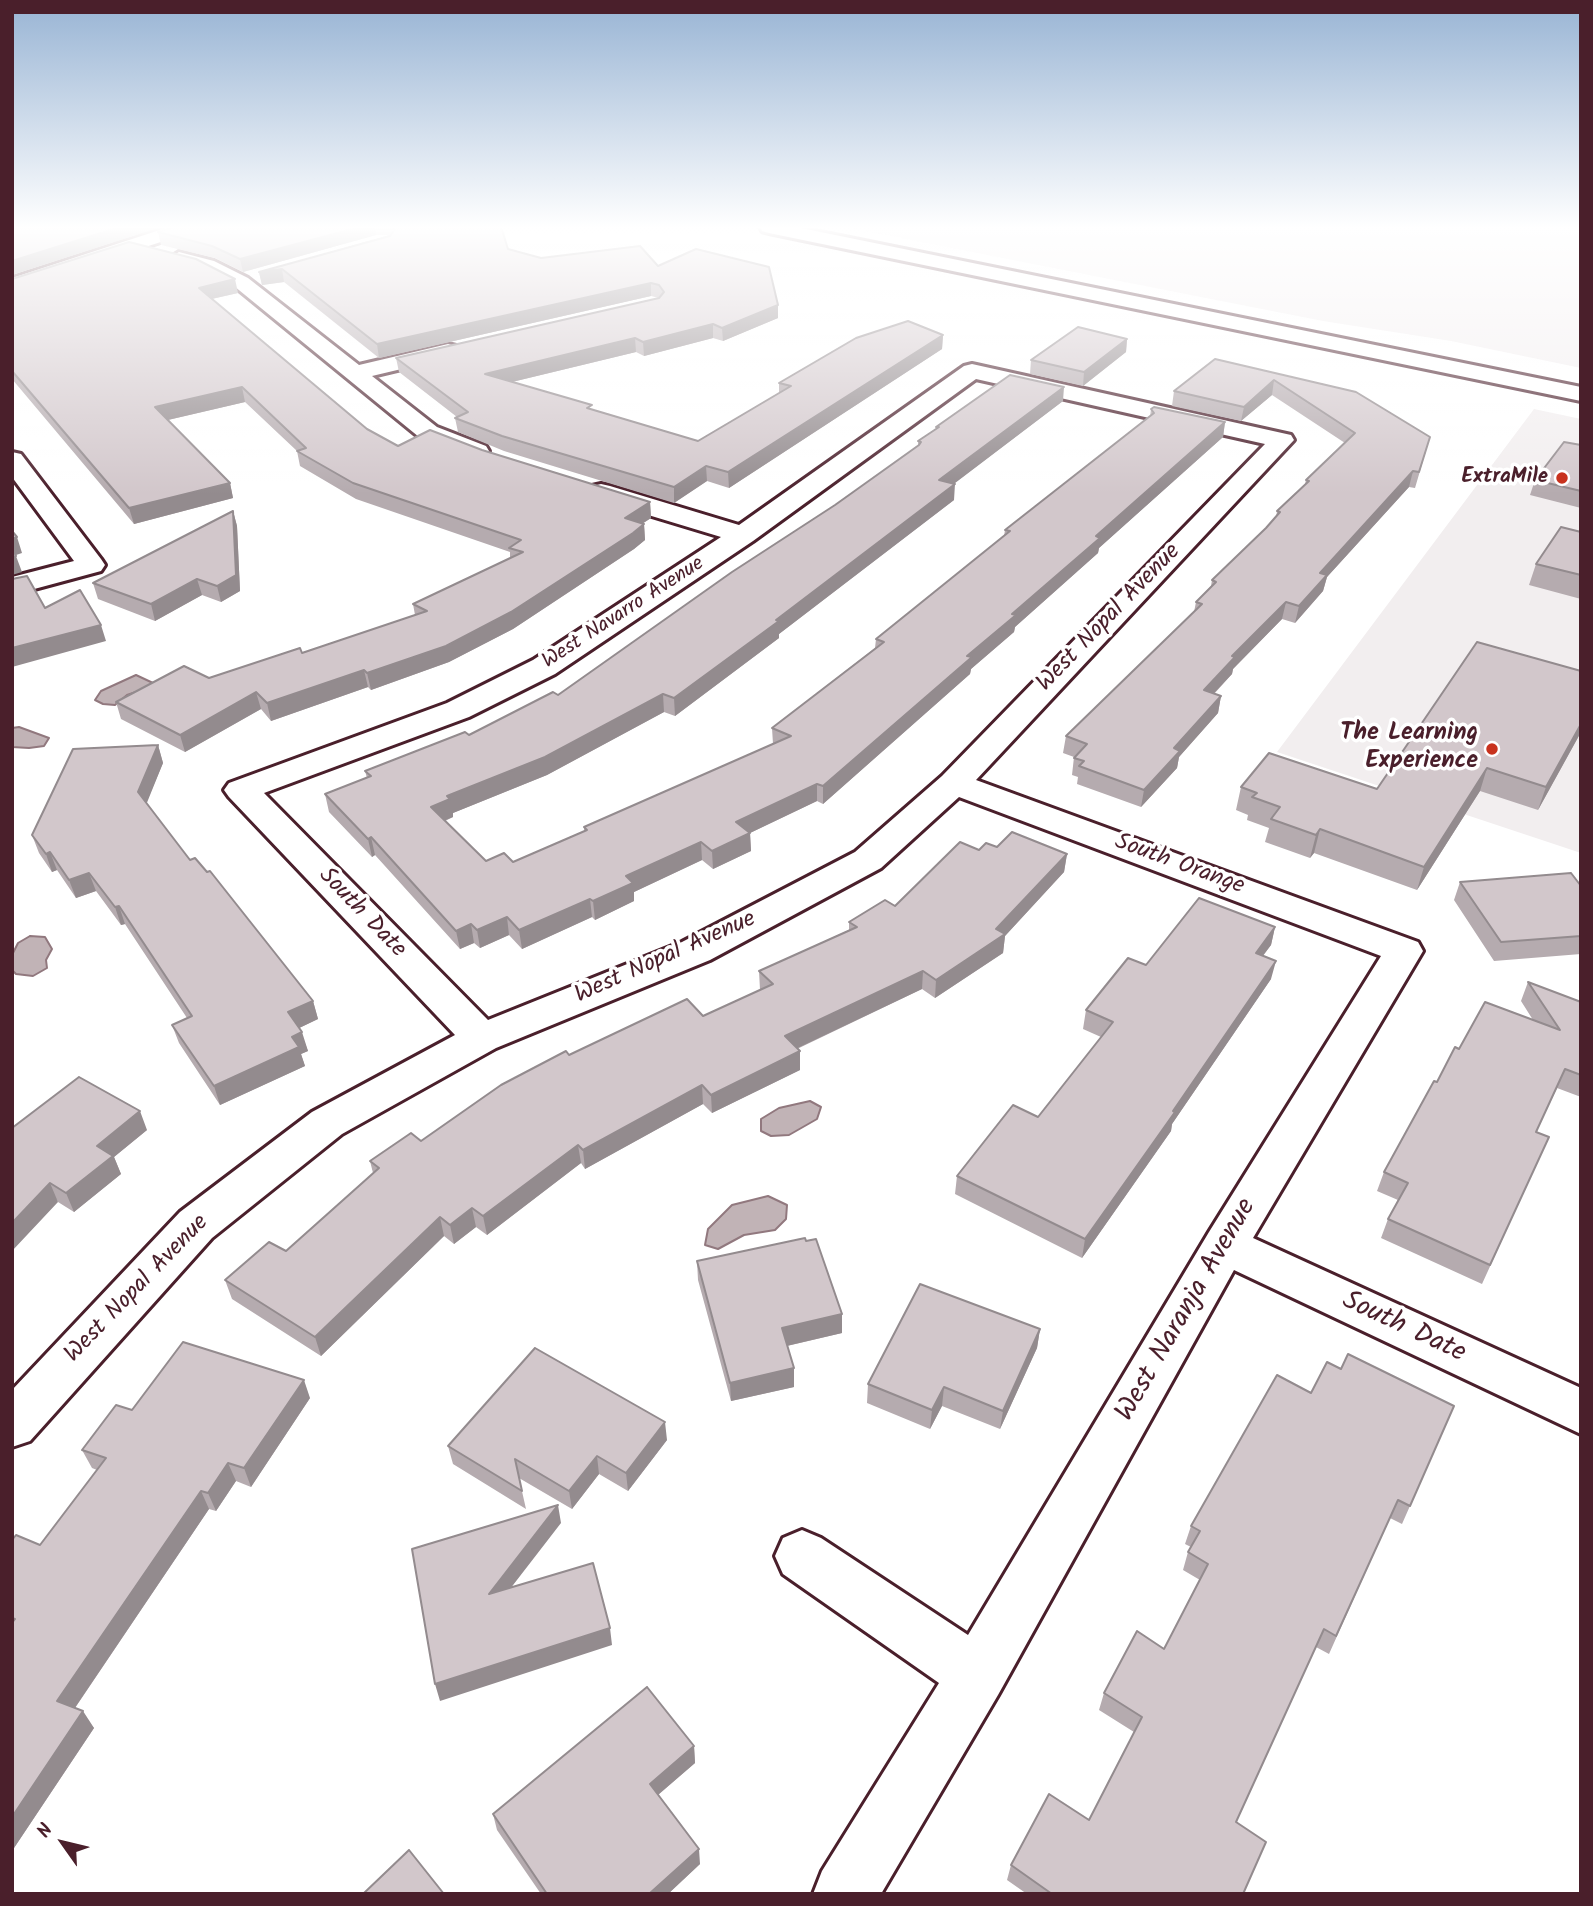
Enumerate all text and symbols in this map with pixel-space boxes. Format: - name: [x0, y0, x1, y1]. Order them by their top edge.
- place label: ExtraMile: [1462, 465, 1548, 491]
- marker: ExtraMile: [1554, 470, 1570, 486]
- street label: West Nopal Avenue: [1032, 539, 1188, 699]
- street label: West Navarro Avenue: [538, 552, 710, 676]
- place label: The Learning Experience: [1340, 721, 1478, 777]
- marker: The Learning Experience: [1484, 741, 1500, 757]
- street label: South Orange: [1110, 829, 1248, 903]
- street label: South Date: [311, 863, 411, 965]
- street label: West Nopal Avenue: [571, 906, 761, 1012]
- street label: West Naranja Avenue: [1110, 1194, 1266, 1428]
- street label: West Nopal Avenue: [60, 1210, 216, 1370]
- street label: South Date: [1336, 1286, 1470, 1372]
- north arrow: [28, 1808, 98, 1878]
- text: N: [30, 1818, 61, 1845]

